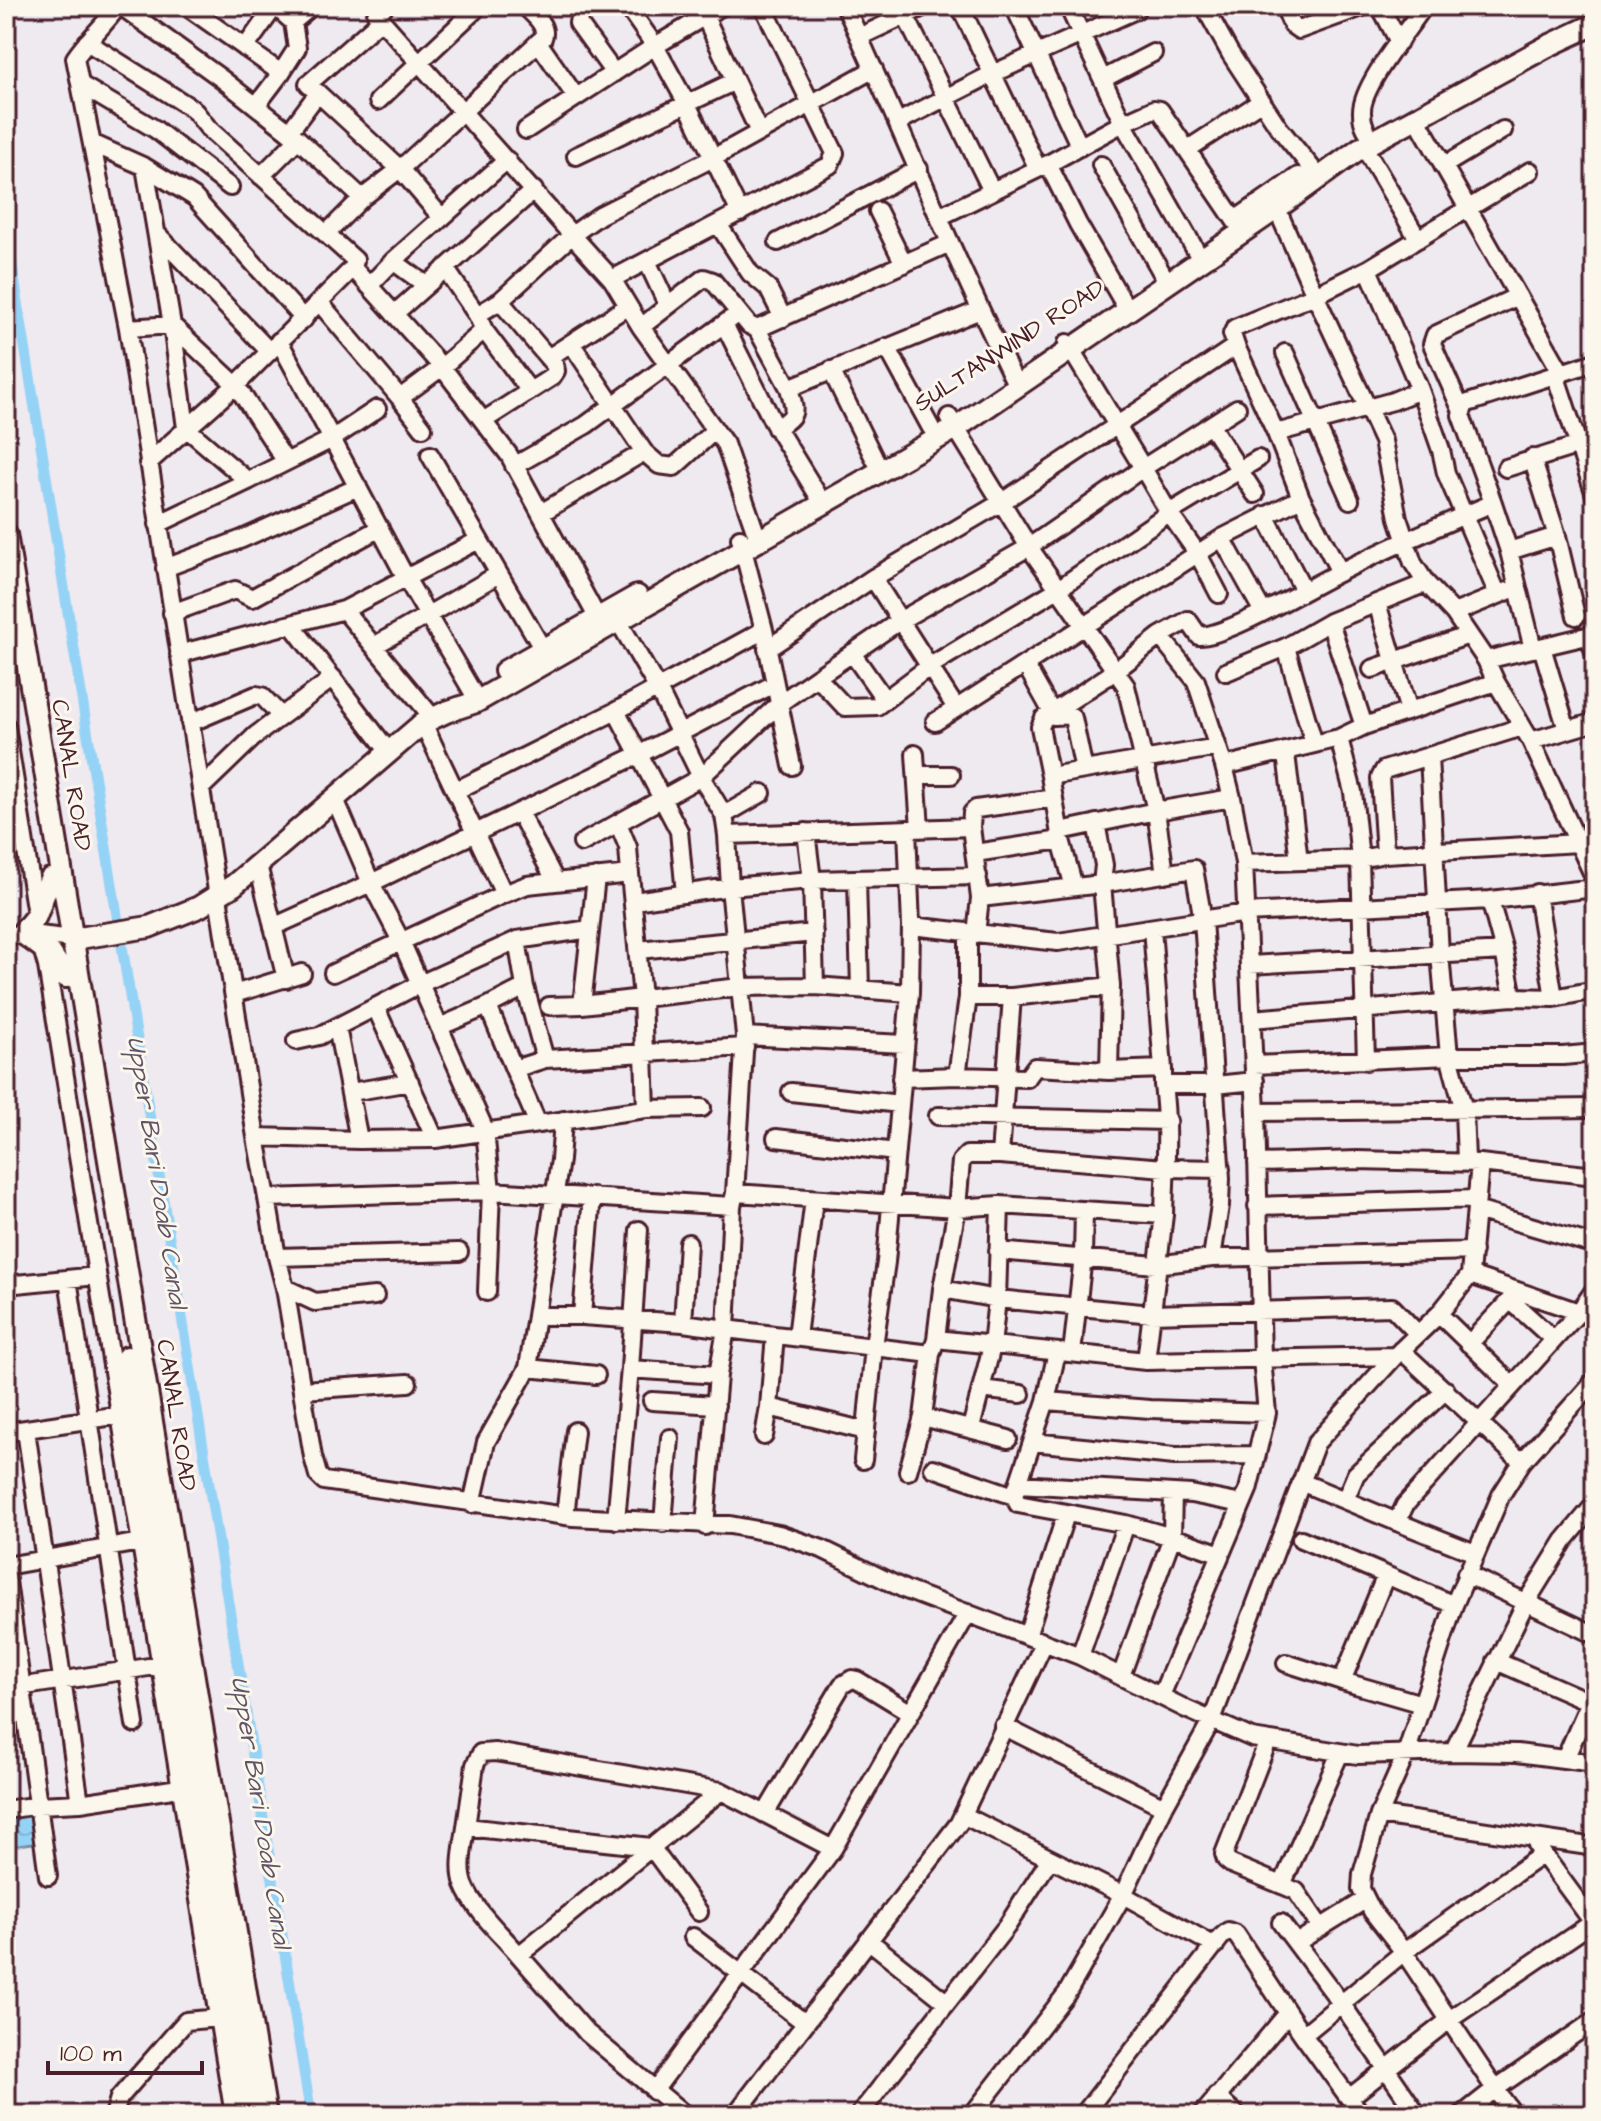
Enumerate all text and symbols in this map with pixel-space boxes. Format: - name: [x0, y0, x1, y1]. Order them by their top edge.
- street label: SULTANWIND ROAD: [907, 271, 1112, 420]
- street label: CANAL ROAD: [42, 697, 100, 853]
- water label: Upper Bari Doab Canal: [118, 1034, 197, 1313]
- street label: CANAL ROAD: [147, 1337, 205, 1493]
- water label: Upper Bari Doab Canal: [222, 1674, 301, 1953]
- scale bar: [48, 2025, 202, 2075]
- text: 100 m: [60, 2037, 122, 2071]

